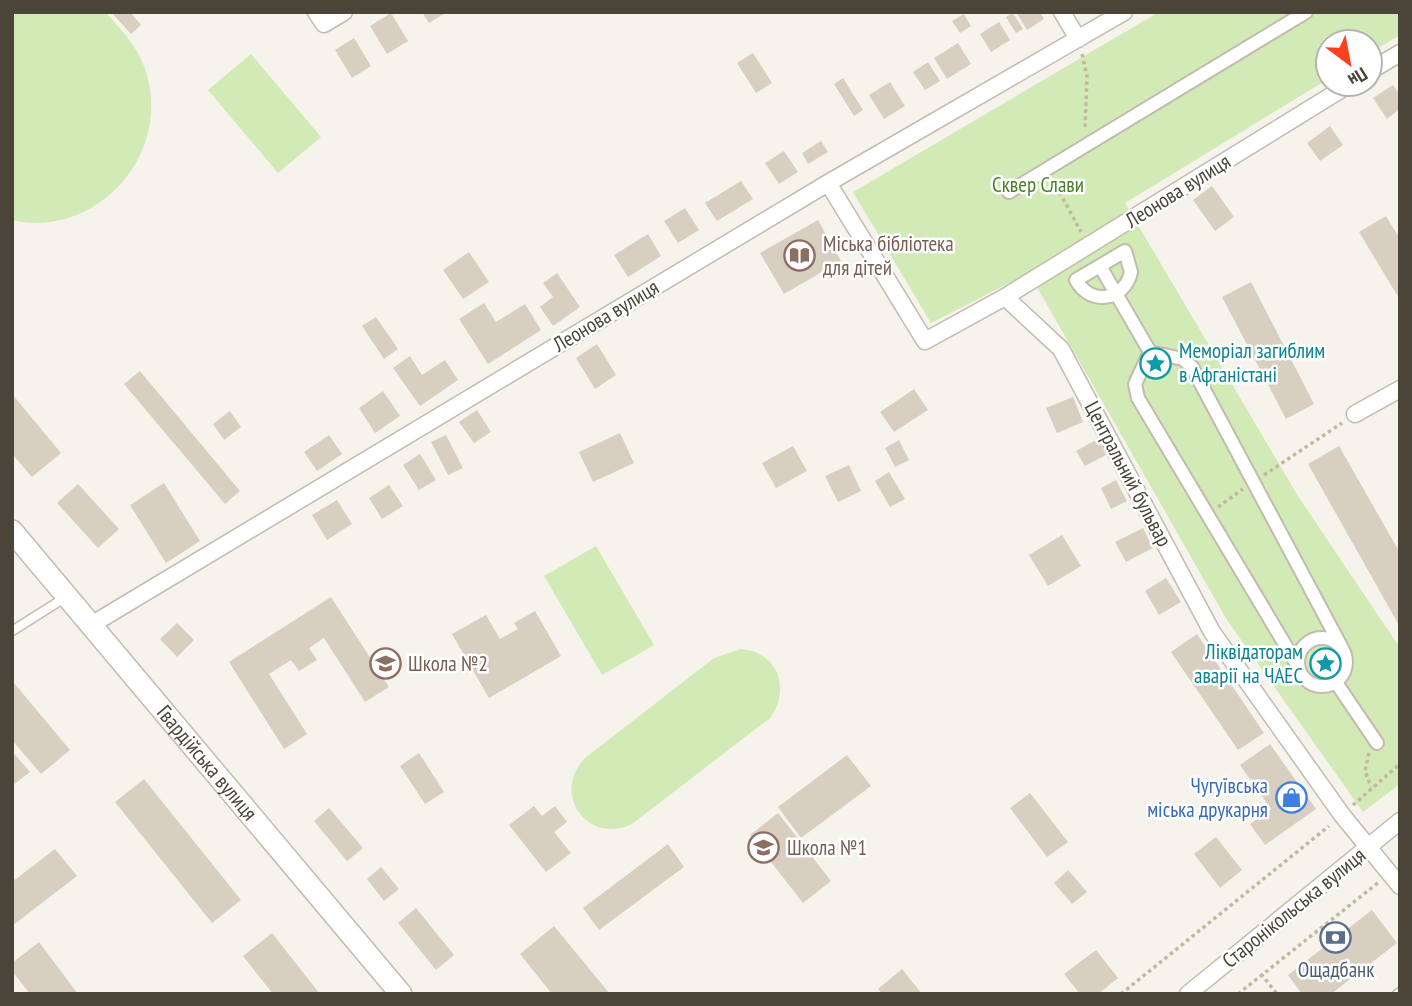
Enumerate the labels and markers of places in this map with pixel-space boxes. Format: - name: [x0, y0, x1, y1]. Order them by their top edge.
- place label: Міська бібліотека для дітей: [823, 230, 954, 281]
- library icon: Міська бібліотека для дітей: [783, 239, 817, 273]
- place label: Меморіал загиблим в Афганістані: [1179, 337, 1325, 388]
- place icon: Меморіал загиблим в Афганістані: [1139, 346, 1173, 380]
- place label: Ліквідаторам аварії на ЧАЕС: [1194, 638, 1303, 689]
- school or university icon: Школа №2: [368, 647, 402, 681]
- place icon: Ліквідаторам аварії на ЧАЕС: [1309, 647, 1343, 681]
- place label: Школа №2: [408, 650, 488, 677]
- place label: Чугуївська міська друкарня: [1147, 772, 1268, 823]
- shop icon: Чугуївська міська друкарня: [1274, 781, 1308, 815]
- school or university icon: Школа №1: [747, 831, 781, 865]
- place label: Школа №1: [787, 834, 867, 861]
- bank icon: Ощадбанк: [1319, 921, 1353, 955]
- place label: Ощадбанк: [1298, 956, 1374, 983]

